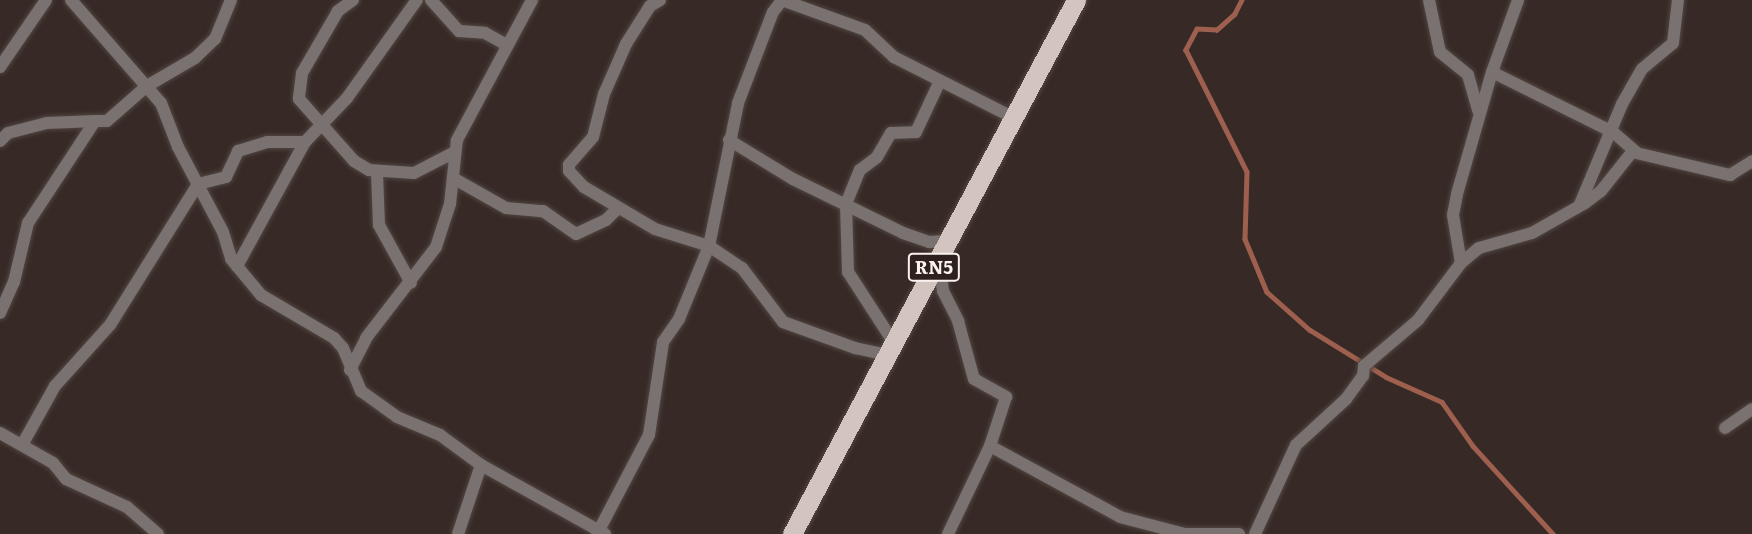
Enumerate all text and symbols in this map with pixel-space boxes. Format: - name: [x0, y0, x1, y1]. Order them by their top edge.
- road number: RN5: [908, 253, 960, 282]

